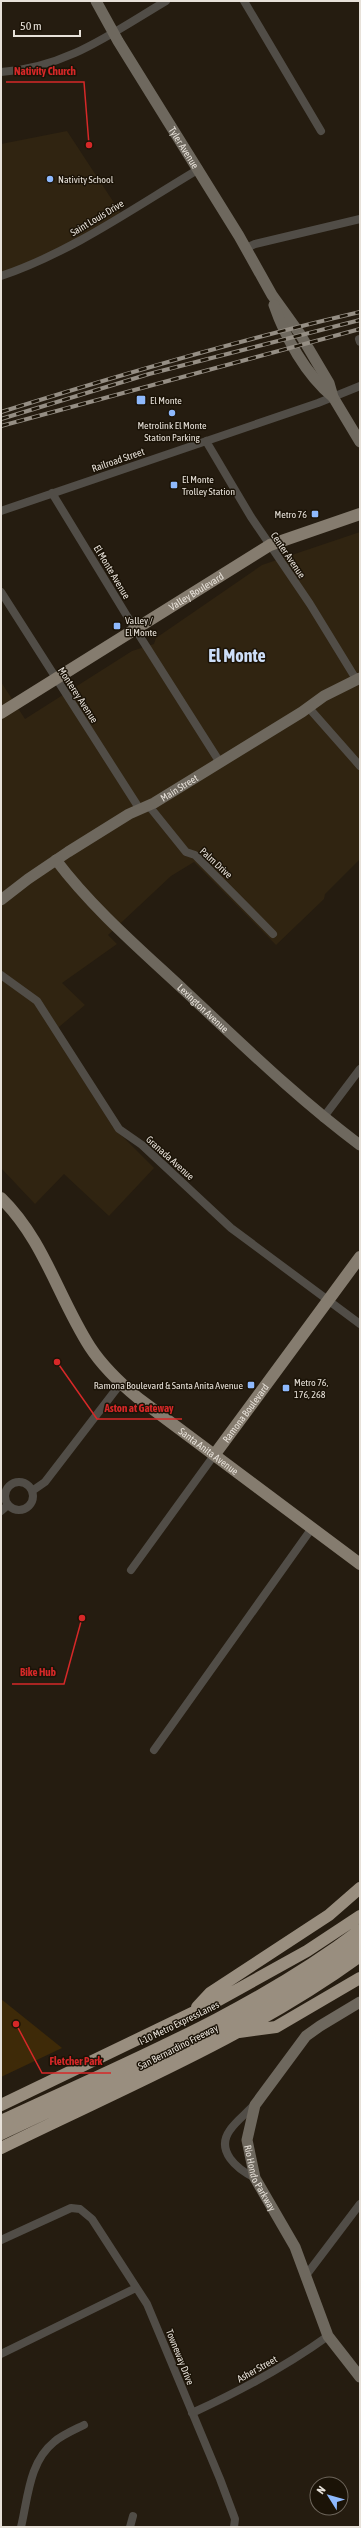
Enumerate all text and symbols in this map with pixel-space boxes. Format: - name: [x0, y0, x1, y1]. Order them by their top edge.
- scale bar: [14, 12, 80, 38]
- text: 50 m: [20, 19, 42, 33]
- callout: Nativity Church: [6, 59, 84, 82]
- text: Nativity Church: [14, 65, 76, 77]
- street label: Tyler Avenue: [167, 125, 201, 171]
- marker: Nativity School: [45, 174, 55, 184]
- place label: Nativity School: [58, 174, 114, 185]
- street label: Saint Louis Drive: [68, 198, 126, 238]
- marker: El Monte: [135, 394, 147, 406]
- place label: El Monte: [150, 395, 182, 406]
- marker: Metrolink El Monte Station Parking: [167, 408, 177, 418]
- place label: Metrolink El Monte Station Parking: [137, 420, 207, 443]
- street label: Railroad Street: [90, 446, 146, 474]
- place label: El Monte Trolley Station: [182, 474, 235, 497]
- marker: El Monte Trolley Station: [169, 480, 179, 490]
- place label: Metro 76: [274, 509, 307, 520]
- marker: Metro 76: [310, 509, 320, 519]
- street label: Center Avenue: [269, 530, 308, 581]
- street label: El Monte Avenue: [92, 543, 133, 601]
- street label: Valley Boulevard: [167, 570, 226, 612]
- place label: Valley / El Monte: [125, 615, 157, 638]
- marker: Valley / El Monte: [112, 621, 122, 631]
- district label: El Monte: [208, 645, 266, 666]
- street label: Monterey Avenue: [56, 665, 100, 725]
- street label: Main Street: [158, 772, 200, 803]
- street label: Palm Drive: [198, 845, 235, 881]
- street label: Lexington Avenue: [176, 982, 231, 1035]
- street label: Granada Avenue: [144, 1134, 197, 1183]
- place label: Metro 76, 176, 268: [294, 1377, 329, 1400]
- place label: Ramona Boulevard & Santa Anita Avenue: [94, 1380, 243, 1391]
- marker: Ramona Boulevard & Santa Anita Avenue: [246, 1380, 256, 1390]
- street label: Ramona Boulevard: [220, 1381, 271, 1444]
- marker: Metro 76, 176, 268: [281, 1383, 291, 1393]
- callout: Aston at Gateway: [97, 1396, 182, 1419]
- text: Aston at Gateway: [103, 1402, 174, 1414]
- street label: Santa Anita Avenue: [177, 1425, 241, 1477]
- callout: Bike Hub: [12, 1661, 64, 1684]
- text: Bike Hub: [20, 1666, 56, 1678]
- street label: I-10 Metro ExpressLanes: [137, 1999, 221, 2047]
- street label: San Bernardino Freeway: [136, 2022, 220, 2072]
- callout: Fletcher Park: [42, 2050, 111, 2073]
- text: Fletcher Park: [50, 2055, 103, 2067]
- street label: Rio Hondo Parkway: [243, 2144, 278, 2213]
- street label: Towneway Drive: [164, 2328, 196, 2387]
- street label: Asher Street: [235, 2353, 279, 2384]
- north arrow: [309, 2476, 349, 2516]
- text: N: [314, 2484, 328, 2496]

